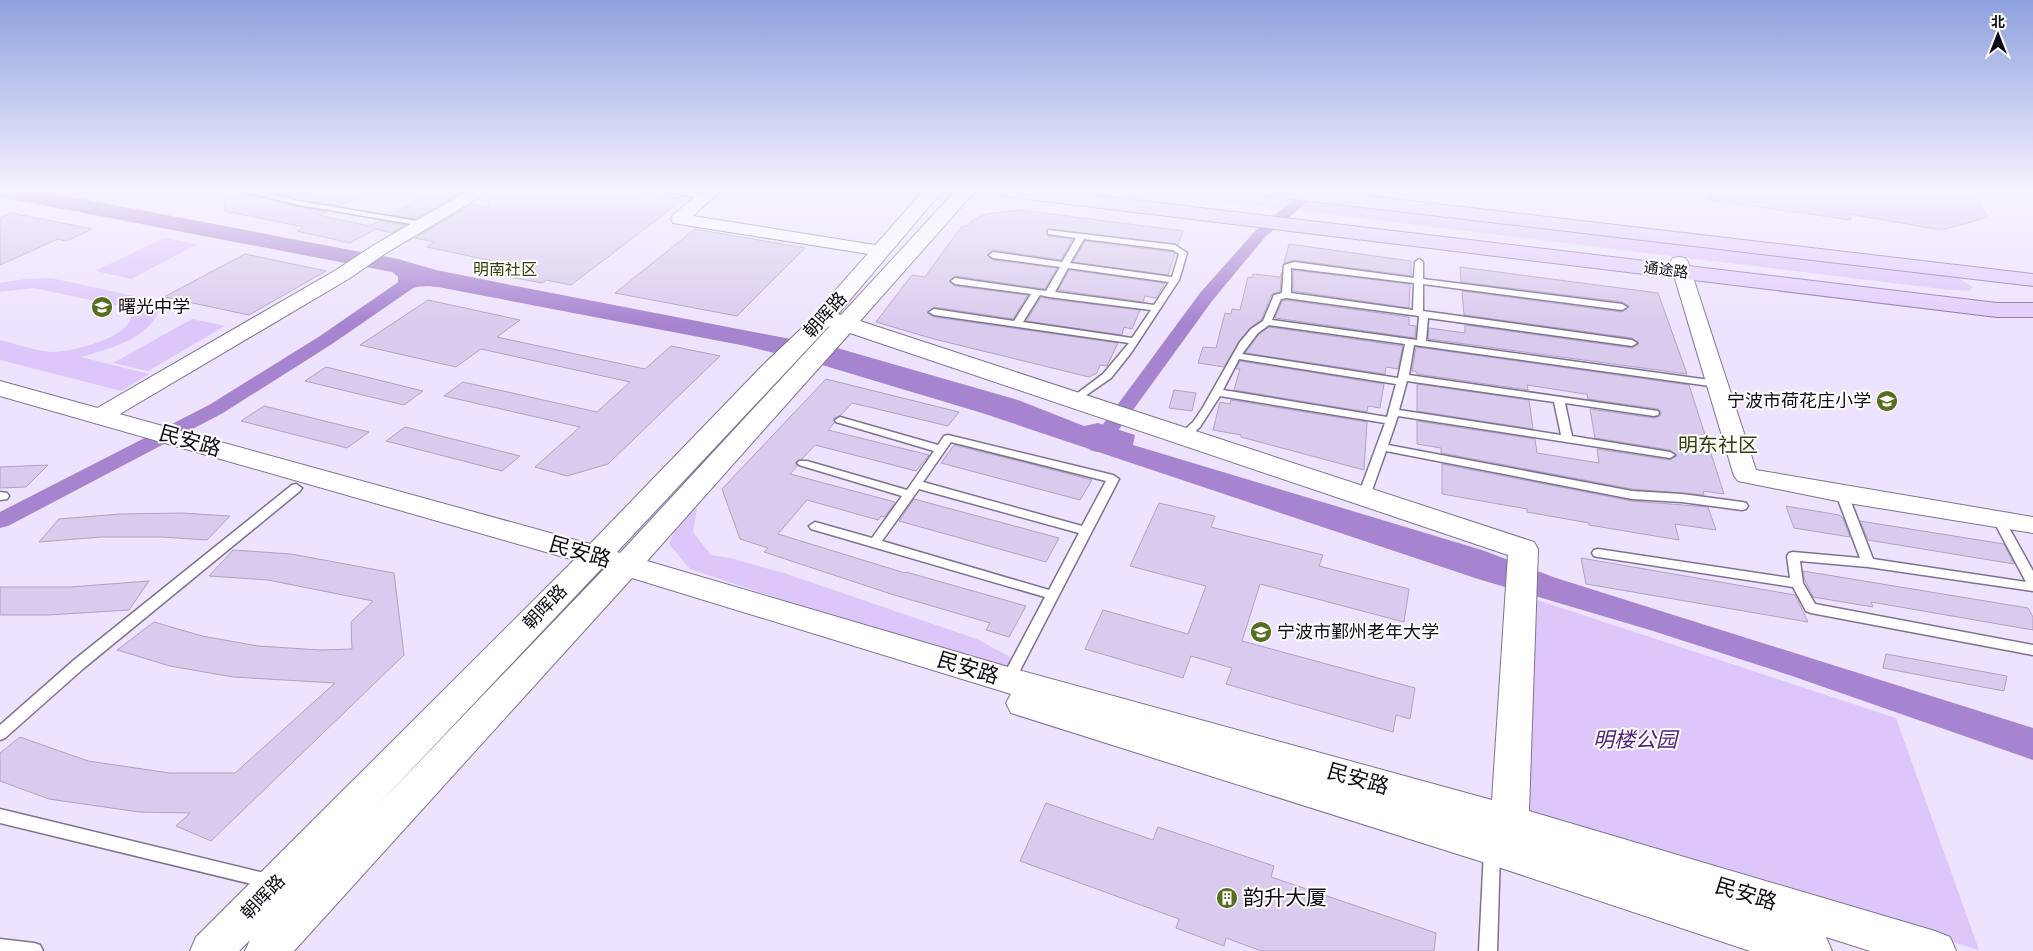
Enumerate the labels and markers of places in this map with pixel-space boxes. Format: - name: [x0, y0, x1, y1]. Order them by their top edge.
- place label: 曙光中学: [118, 294, 190, 318]
- school or university icon: 曙光中学: [90, 295, 114, 319]
- place label: 宁波市荷花庄小学: [1727, 388, 1871, 412]
- school or university icon: 宁波市荷花庄小学: [1875, 389, 1899, 413]
- place label: 宁波市鄞州老年大学: [1277, 619, 1439, 643]
- school or university icon: 宁波市鄞州老年大学: [1249, 620, 1273, 644]
- place label: 韵升大厦: [1243, 883, 1327, 911]
- building icon: 韵升大厦: [1215, 886, 1239, 910]

